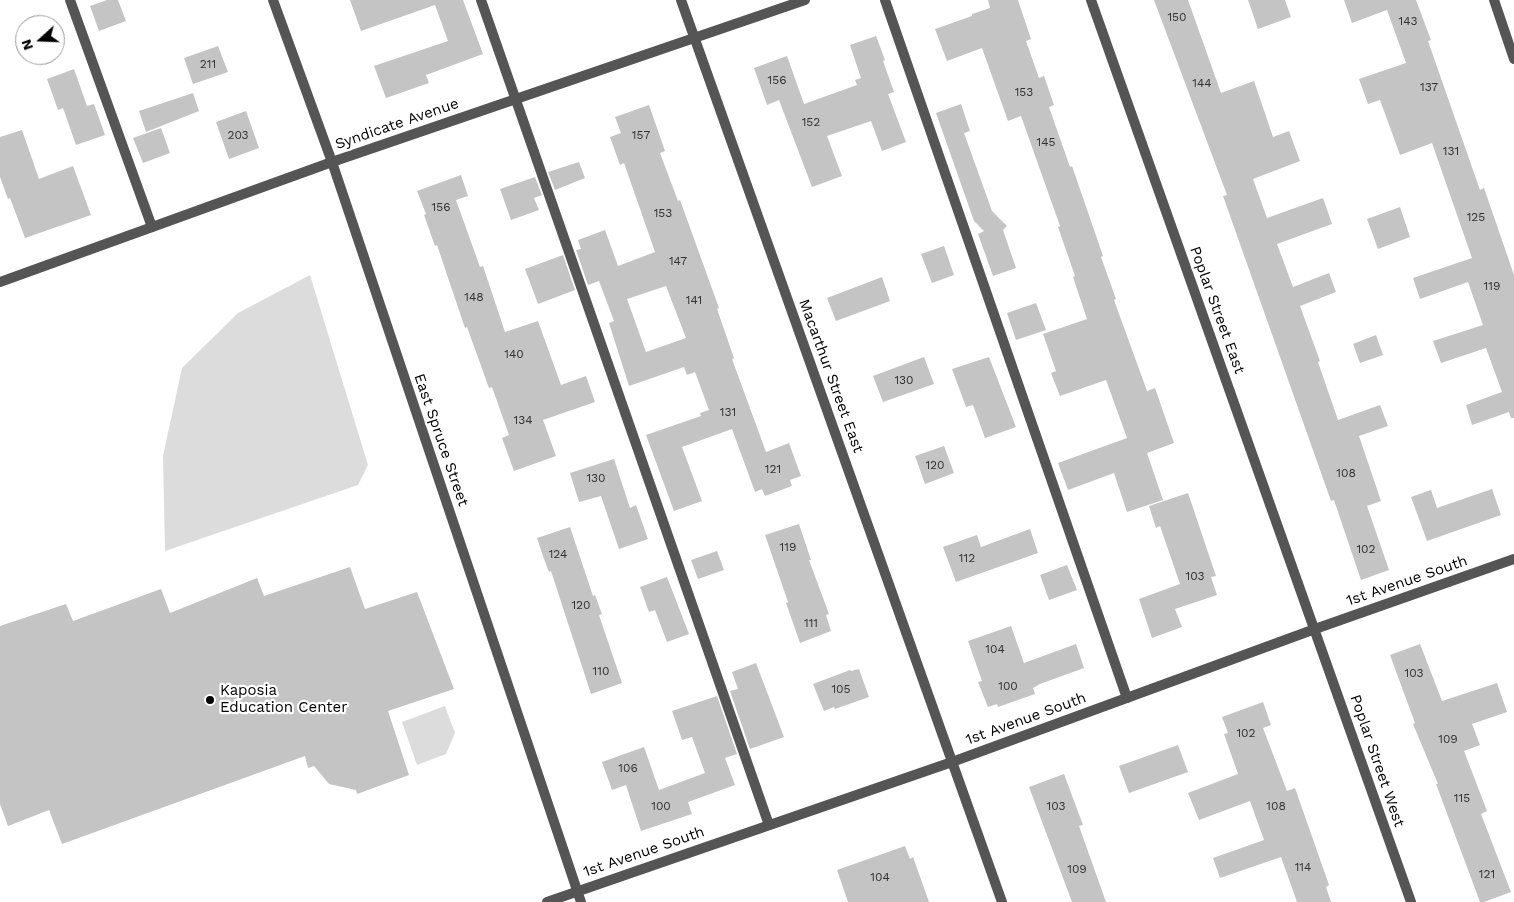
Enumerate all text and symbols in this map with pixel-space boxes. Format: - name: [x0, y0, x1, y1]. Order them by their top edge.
- house number: 150: [1167, 10, 1187, 24]
- house number: 143: [1398, 14, 1418, 28]
- north arrow: [15, 15, 65, 65]
- text: N: [18, 37, 36, 52]
- house number: 211: [200, 57, 216, 71]
- house number: 156: [768, 73, 786, 87]
- house number: 144: [1192, 76, 1212, 90]
- house number: 137: [1420, 80, 1438, 94]
- house number: 153: [1015, 85, 1033, 99]
- street label: Syndicate Avenue: [333, 94, 461, 154]
- house number: 152: [802, 115, 820, 129]
- house number: 203: [227, 128, 249, 142]
- house number: 157: [632, 128, 650, 142]
- house number: 145: [1037, 135, 1055, 149]
- house number: 131: [1443, 144, 1459, 158]
- house number: 156: [432, 200, 450, 214]
- house number: 153: [654, 206, 672, 220]
- house number: 125: [1467, 210, 1485, 224]
- street label: Poplar Street East: [1186, 244, 1248, 376]
- house number: 147: [669, 254, 687, 268]
- house number: 119: [1484, 279, 1500, 293]
- house number: 148: [464, 290, 484, 304]
- house number: 141: [686, 293, 702, 307]
- street label: Macarthur Street East: [795, 297, 867, 455]
- house number: 140: [504, 347, 524, 361]
- street label: East Spruce Street: [410, 371, 472, 509]
- house number: 130: [894, 373, 914, 387]
- house number: 131: [720, 405, 736, 419]
- house number: 134: [513, 413, 533, 427]
- house number: 120: [925, 458, 945, 472]
- house number: 121: [765, 462, 781, 476]
- house number: 108: [1336, 466, 1356, 480]
- house number: 130: [586, 471, 606, 485]
- house number: 119: [780, 540, 796, 554]
- house number: 102: [1356, 542, 1376, 556]
- house number: 124: [549, 547, 567, 561]
- house number: 112: [959, 551, 975, 565]
- street label: 1st Avenue South: [1344, 552, 1470, 610]
- house number: 103: [1186, 569, 1204, 583]
- house number: 120: [571, 598, 591, 612]
- house number: 111: [804, 616, 818, 630]
- house number: 104: [985, 642, 1005, 656]
- house number: 110: [593, 664, 609, 678]
- house number: 103: [1405, 666, 1423, 680]
- house number: 100: [998, 679, 1018, 693]
- place label: Kaposia Education Center: [220, 682, 347, 717]
- house number: 105: [831, 682, 851, 696]
- street label: 1st Avenue South: [963, 689, 1089, 749]
- street label: Poplar Street West: [1346, 692, 1408, 830]
- marker: Kaposia Education Center: [204, 694, 216, 706]
- house number: 102: [1236, 726, 1256, 740]
- house number: 109: [1438, 732, 1458, 746]
- house number: 106: [618, 761, 638, 775]
- house number: 115: [1454, 791, 1470, 805]
- house number: 100: [651, 799, 671, 813]
- house number: 103: [1047, 799, 1065, 813]
- house number: 108: [1266, 799, 1286, 813]
- street label: 1st Avenue South: [581, 823, 707, 881]
- house number: 114: [1295, 860, 1311, 874]
- house number: 109: [1067, 862, 1087, 876]
- house number: 121: [1479, 867, 1495, 881]
- house number: 104: [870, 870, 890, 884]

